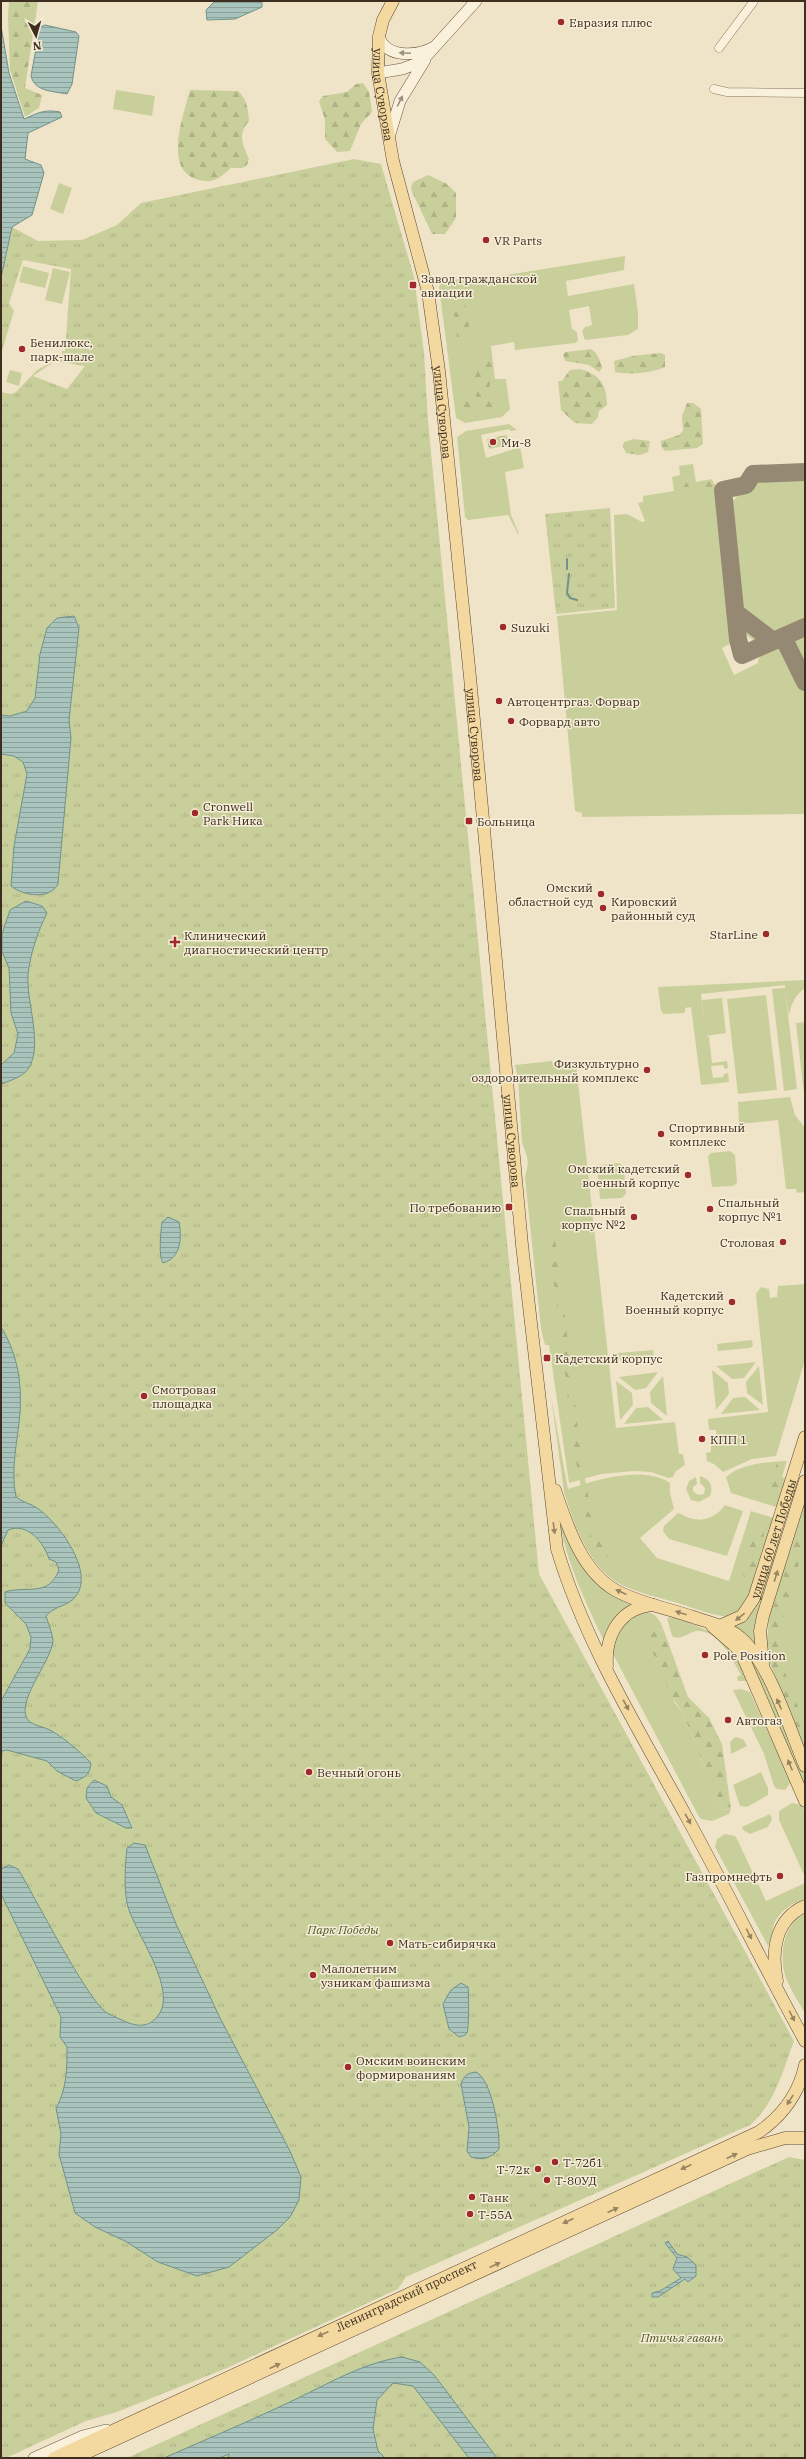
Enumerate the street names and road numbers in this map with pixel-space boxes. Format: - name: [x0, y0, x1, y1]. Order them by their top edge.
- street label: улица Суворова: [370, 48, 397, 143]
- street label: улица Суворова: [431, 365, 455, 460]
- street label: улица Суворова: [464, 687, 487, 782]
- street label: улица Суворова: [501, 1094, 524, 1189]
- street label: улица 60 лет Победы: [747, 1476, 799, 1600]
- street label: Ленинградский проспект: [333, 2256, 479, 2334]

